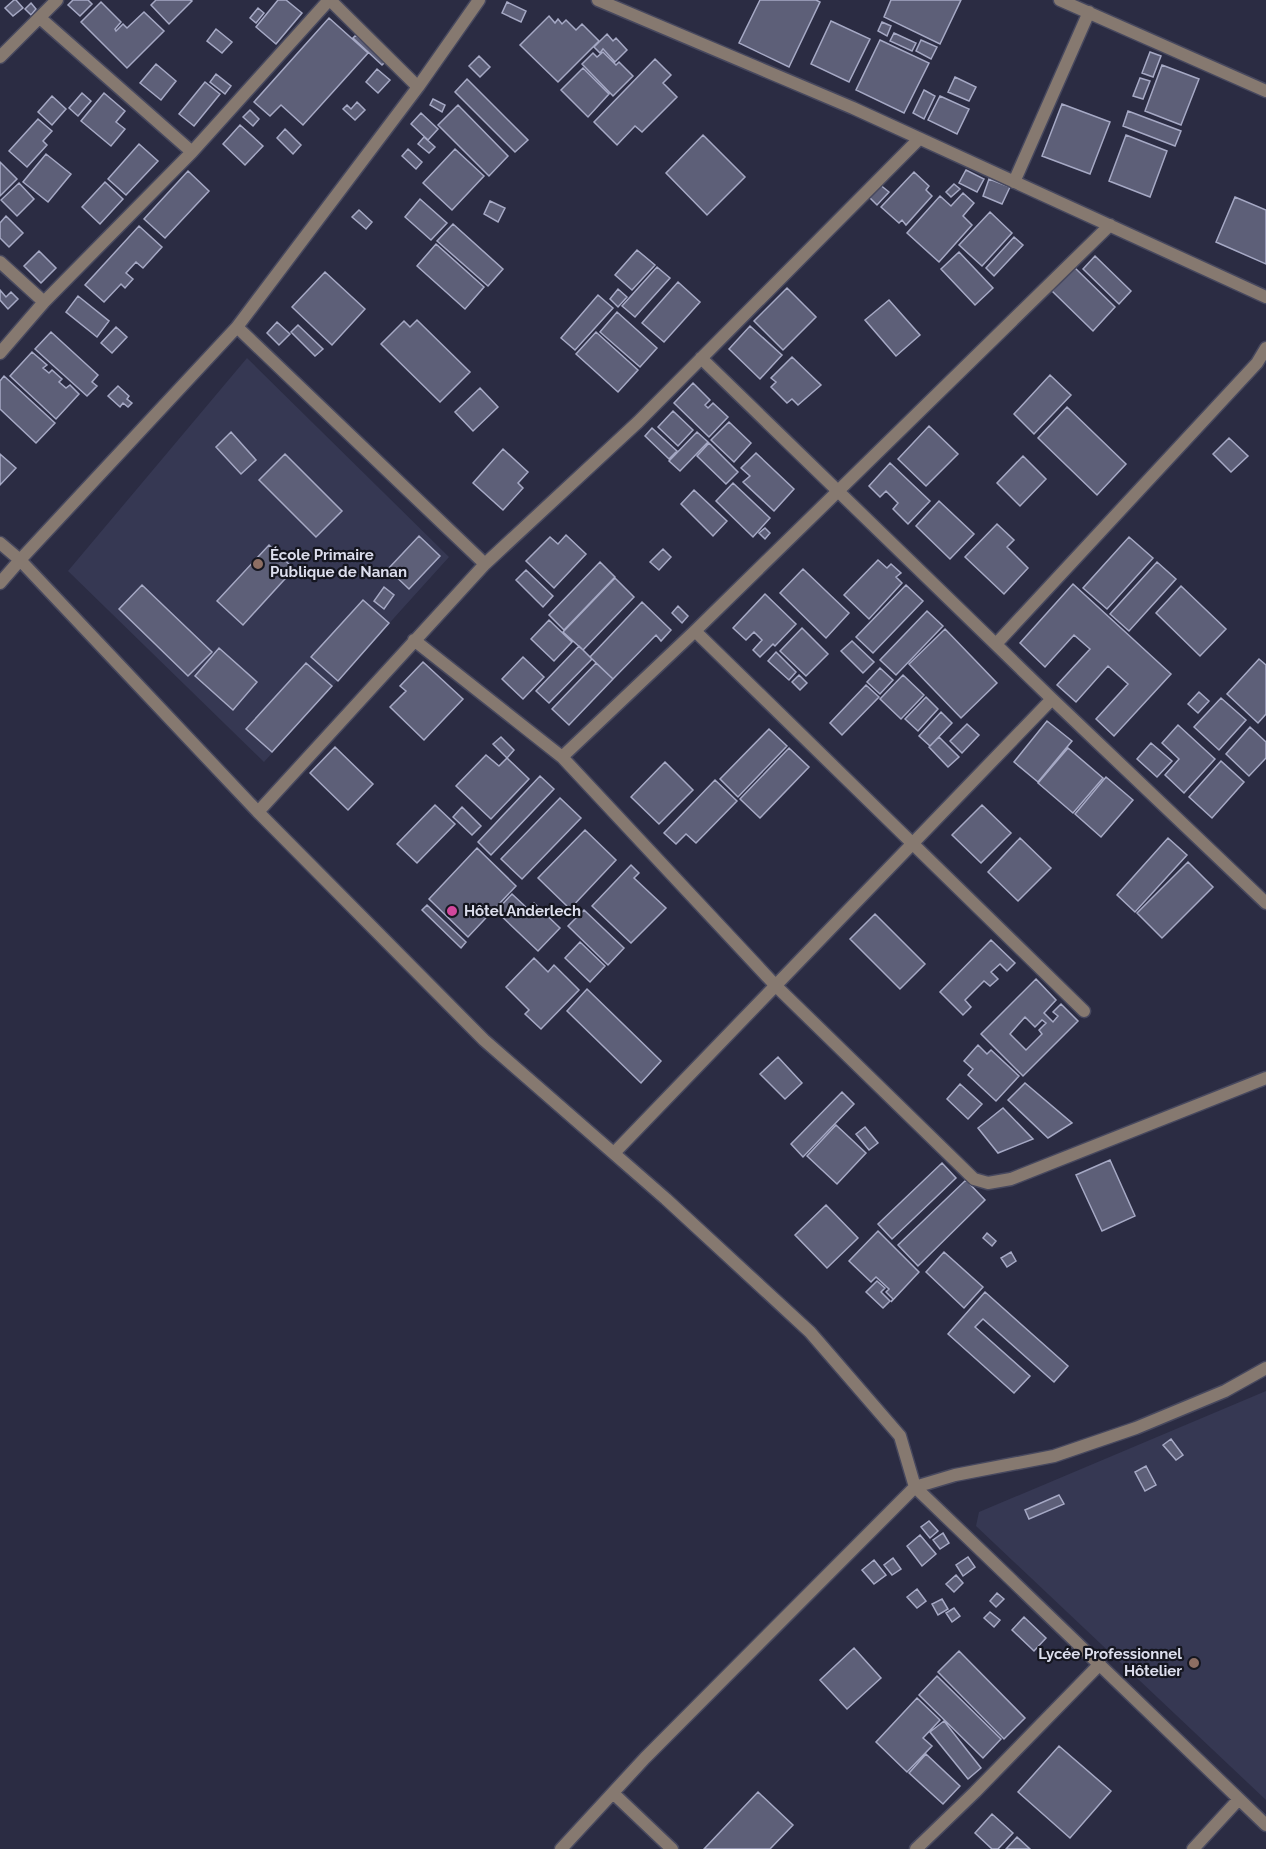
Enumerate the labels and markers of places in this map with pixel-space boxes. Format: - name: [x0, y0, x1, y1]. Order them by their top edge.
- place label: École Primaire Publique de Nanan: [270, 546, 407, 581]
- marker: École Primaire Publique de Nanan: [251, 557, 265, 571]
- place label: Hôtel Anderlech: [464, 902, 581, 920]
- marker: Hôtel Anderlech: [445, 904, 459, 918]
- place label: Lycée Professionnel Hôtelier: [1038, 1645, 1182, 1680]
- marker: Lycée Professionnel Hôtelier: [1187, 1656, 1201, 1670]

